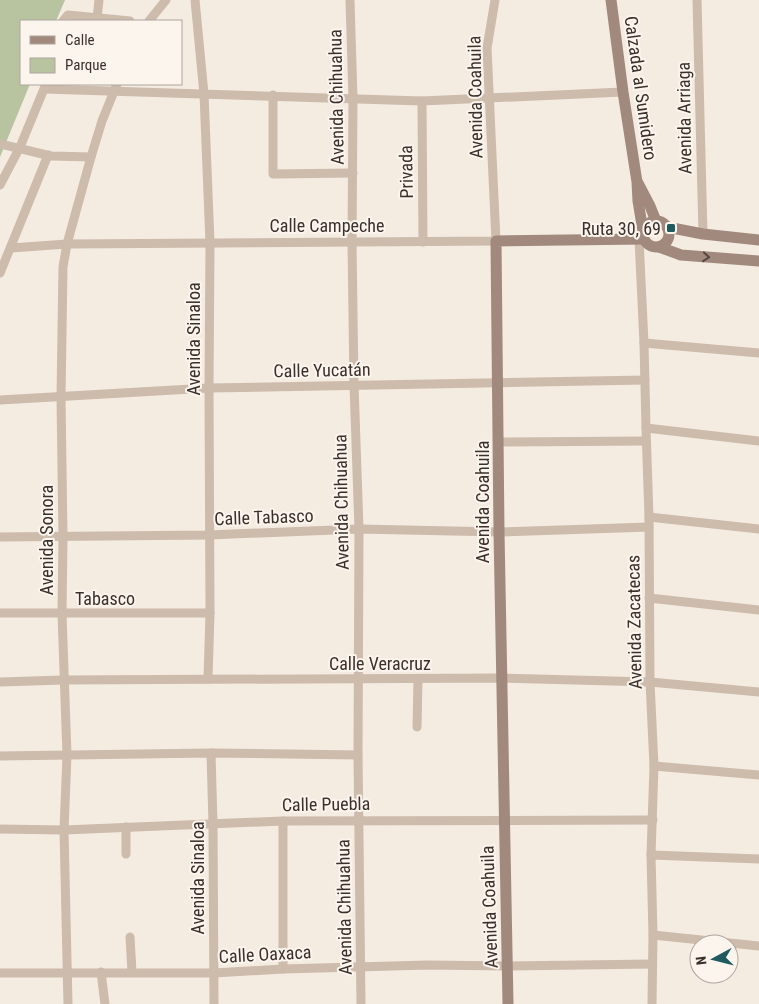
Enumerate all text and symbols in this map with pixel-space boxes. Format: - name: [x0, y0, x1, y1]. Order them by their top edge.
- street label: Calzada al Sumidero: [620, 15, 662, 161]
- legend: [20, 20, 182, 85]
- street label: Avenida Chihuahua: [324, 29, 348, 165]
- text: Calle: [65, 31, 95, 49]
- street label: Avenida Coahuila: [463, 36, 487, 158]
- text: Parque: [65, 56, 107, 74]
- street label: Avenida Arriaga: [673, 62, 695, 174]
- street label: Privada: [395, 145, 417, 199]
- street label: Calle Campeche: [270, 215, 384, 236]
- place label: Ruta 30, 69: [581, 218, 661, 239]
- marker: Ruta 30, 69: [665, 222, 677, 234]
- one-way arrow: [703, 251, 711, 262]
- street label: Avenida Sinaloa: [183, 282, 204, 396]
- street label: Calle Yucatán: [273, 359, 371, 381]
- street label: Avenida Chihuahua: [329, 434, 353, 570]
- street label: Avenida Coahuila: [472, 441, 493, 563]
- street label: Avenida Sonora: [36, 485, 57, 595]
- street label: Calle Tabasco: [214, 505, 314, 529]
- street label: Avenida Zacatecas: [622, 555, 646, 689]
- street label: Tabasco: [75, 588, 135, 609]
- street label: Calle Veracruz: [329, 653, 431, 674]
- street label: Calle Puebla: [282, 793, 370, 815]
- street label: Avenida Sinaloa: [187, 821, 208, 935]
- street label: Avenida Chihuahua: [332, 839, 356, 975]
- street label: Avenida Coahuila: [476, 845, 502, 969]
- north arrow: [689, 934, 739, 984]
- street label: Calle Oaxaca: [218, 941, 312, 967]
- text: N: [693, 955, 710, 966]

